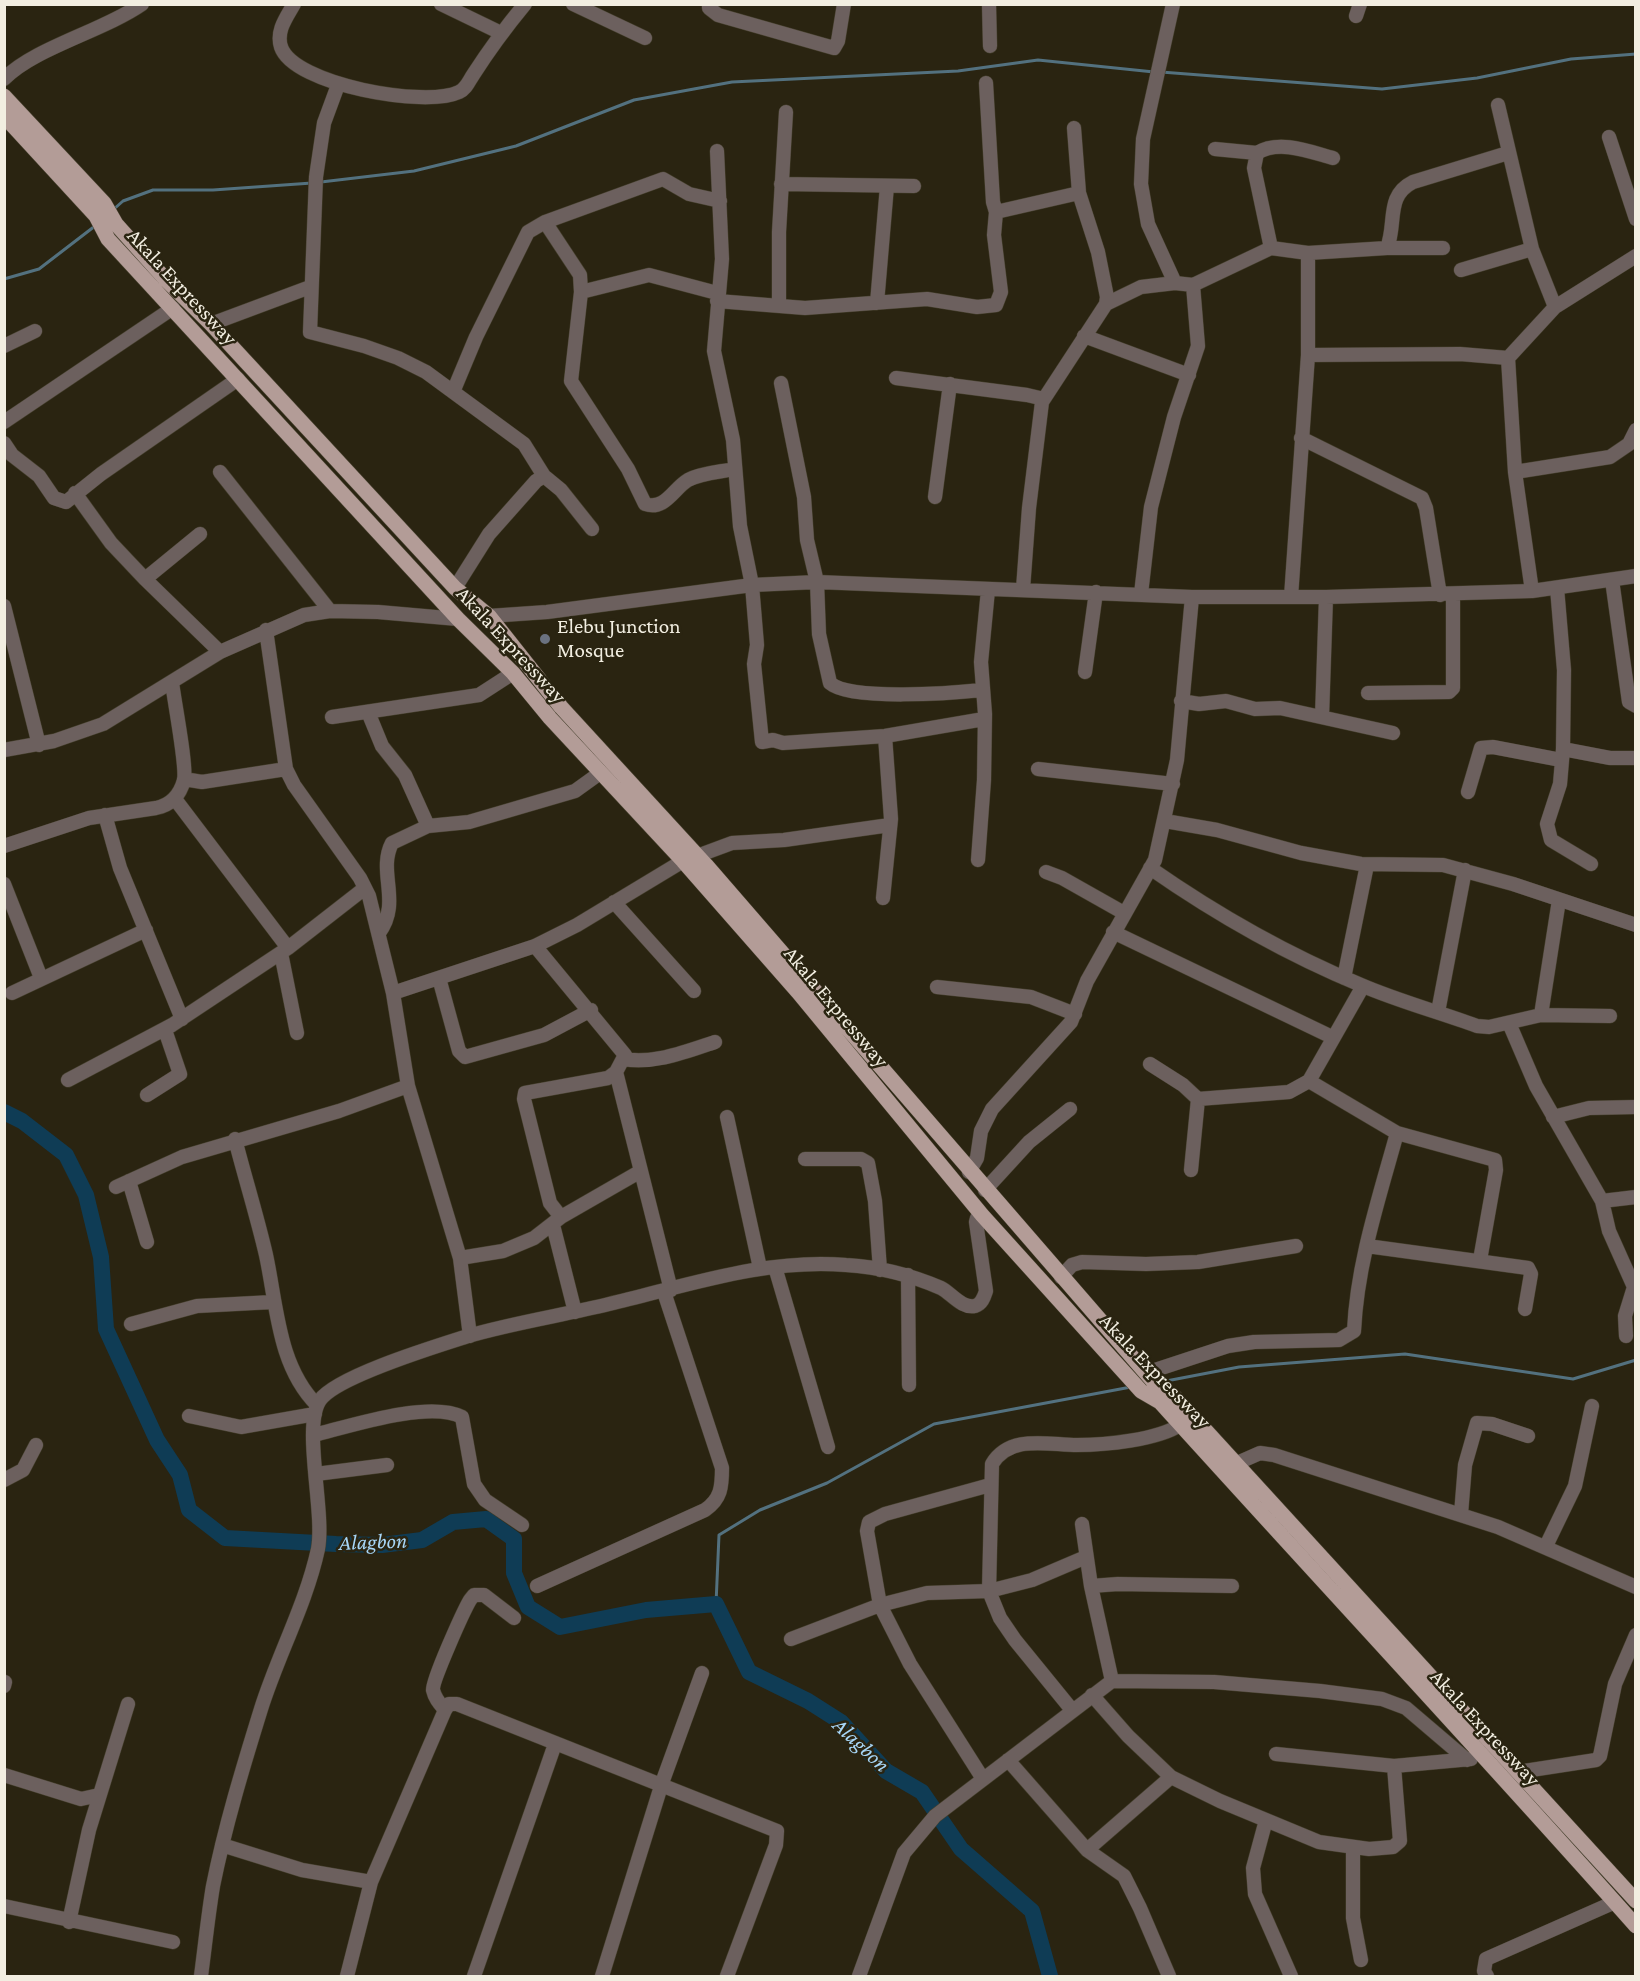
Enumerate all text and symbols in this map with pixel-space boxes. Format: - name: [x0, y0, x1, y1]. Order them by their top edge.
- street label: Akala Expressway: [122, 224, 242, 350]
- street label: Akala Expressway: [451, 582, 571, 708]
- place label: Elebu Junction Mosque: [557, 614, 680, 664]
- marker: Elebu Junction Mosque: [538, 632, 552, 646]
- street label: Akala Expressway: [778, 941, 894, 1073]
- street label: Akala Expressway: [1094, 1308, 1216, 1434]
- water label: Alagbon: [338, 1528, 408, 1556]
- street label: Akala Expressway: [1425, 1665, 1545, 1791]
- water label: Alagbon: [827, 1712, 895, 1778]

